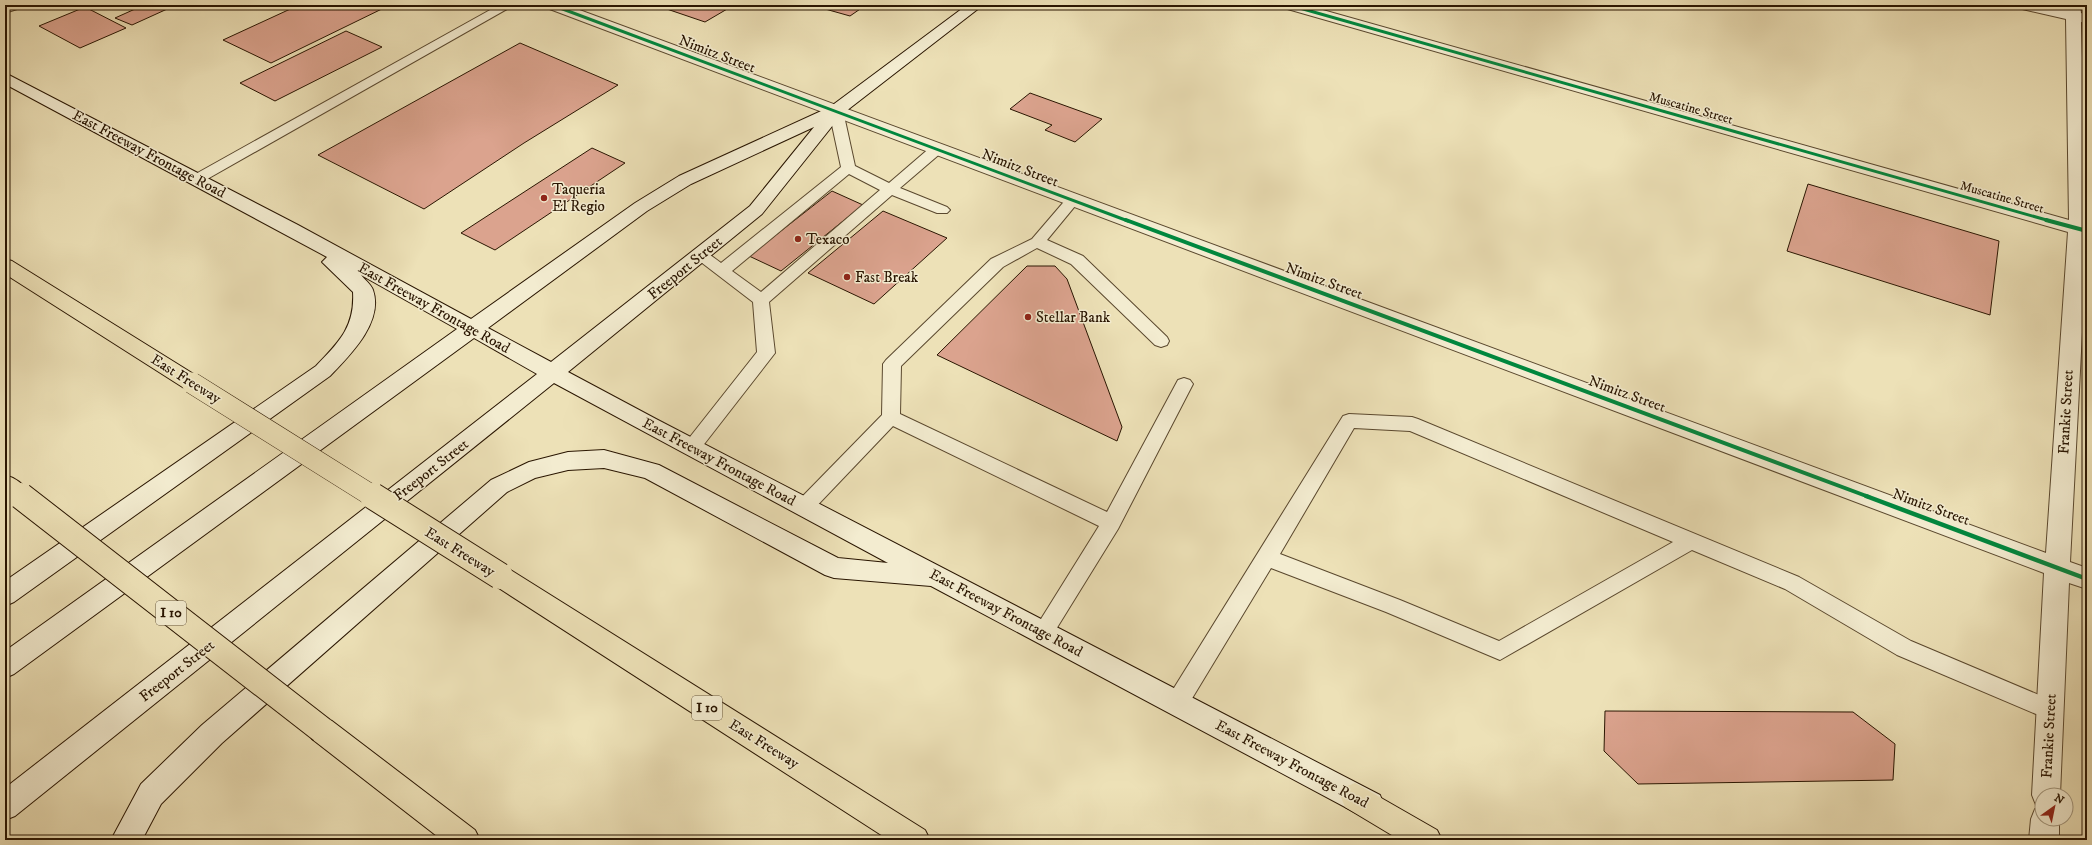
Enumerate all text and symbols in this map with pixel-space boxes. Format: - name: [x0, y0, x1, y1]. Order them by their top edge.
- street label: Nimitz Street: [676, 31, 758, 77]
- street label: Muscatine Street: [1647, 88, 1735, 128]
- street label: East Freeway Frontage Road: [69, 106, 229, 203]
- street label: Nimitz Street: [979, 145, 1061, 191]
- street label: Muscatine Street: [1958, 177, 2046, 217]
- place label: Taqueria El Regio: [552, 180, 606, 216]
- marker: Taqueria El Regio: [539, 193, 549, 203]
- place label: Texaco: [806, 230, 850, 249]
- street label: Freeport Street: [644, 232, 726, 304]
- marker: Texaco: [793, 234, 803, 244]
- street label: East Freeway Frontage Road: [355, 258, 514, 358]
- street label: Nimitz Street: [1283, 258, 1365, 304]
- place label: Fast Break: [855, 268, 919, 287]
- marker: Fast Break: [842, 272, 852, 282]
- place label: Stellar Bank: [1036, 308, 1111, 327]
- marker: Stellar Bank: [1023, 312, 1033, 322]
- street label: East Freeway: [147, 350, 225, 409]
- street label: Frankie Street: [2054, 369, 2078, 455]
- street label: Nimitz Street: [1586, 371, 1668, 417]
- street label: East Freeway Frontage Road: [639, 414, 799, 511]
- street label: Freeport Street: [390, 435, 473, 505]
- street label: Nimitz Street: [1890, 484, 1972, 530]
- street label: East Freeway: [421, 523, 499, 582]
- street label: East Freeway Frontage Road: [926, 565, 1086, 662]
- road number: I 10: [156, 601, 186, 625]
- street label: Freeport Street: [136, 636, 219, 706]
- street label: Frankie Street: [2037, 693, 2061, 779]
- road number: I 10: [692, 696, 722, 720]
- street label: East Freeway: [725, 715, 803, 774]
- street label: East Freeway Frontage Road: [1212, 716, 1372, 813]
- north arrow: [2034, 787, 2074, 827]
- text: N: [2051, 791, 2067, 808]

